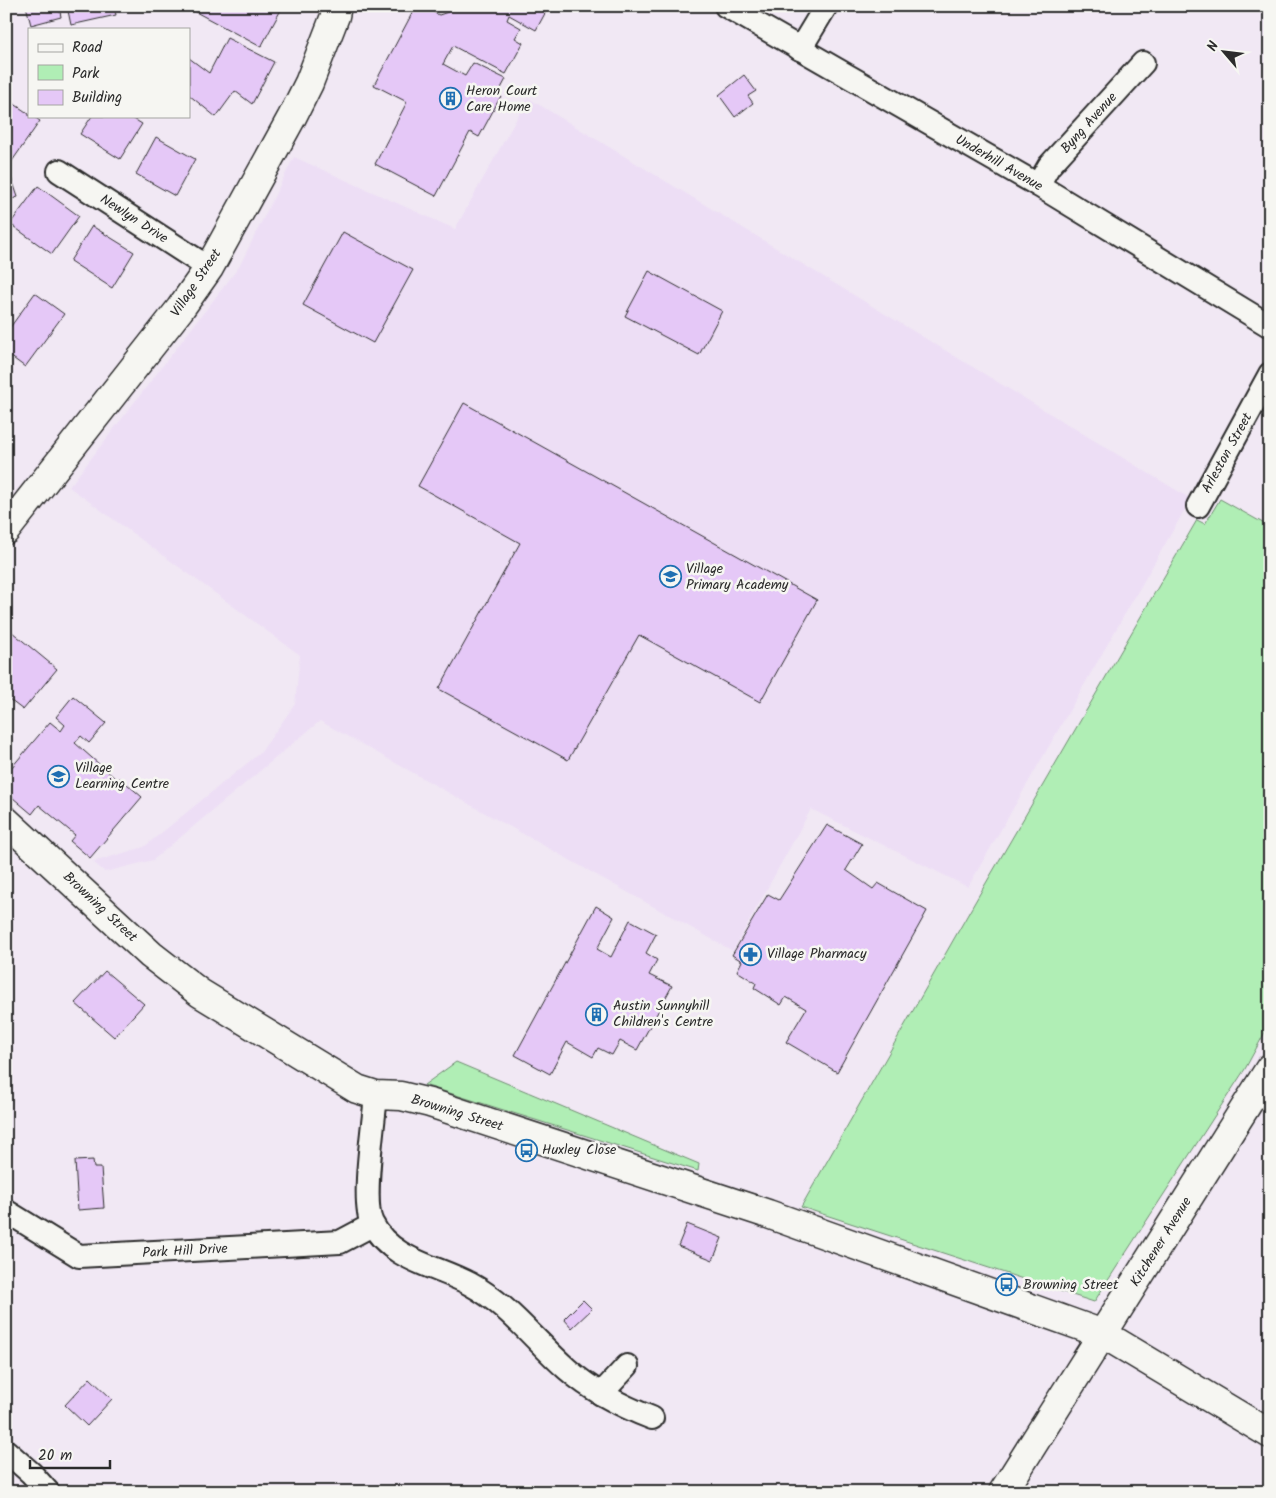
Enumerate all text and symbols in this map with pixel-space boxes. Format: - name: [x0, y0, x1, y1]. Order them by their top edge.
- legend: [28, 28, 190, 118]
- north arrow: [1198, 28, 1248, 78]
- text: Road: [72, 36, 103, 60]
- text: N: [1202, 37, 1225, 55]
- text: Park: [72, 62, 100, 86]
- place label: Heron Court Care Home: [466, 80, 538, 118]
- text: Building: [72, 86, 122, 110]
- building icon: Heron Court Care Home: [438, 87, 462, 111]
- street label: Byng Avenue: [1055, 87, 1123, 159]
- street label: Underhill Avenue: [951, 129, 1048, 197]
- street label: Newlyn Drive: [96, 189, 173, 250]
- street label: Village Street: [165, 244, 227, 322]
- street label: Arleston Street: [1196, 408, 1259, 497]
- place label: Village Primary Academy: [686, 558, 789, 596]
- school or university icon: Village Primary Academy: [658, 565, 682, 589]
- place label: Village Learning Centre: [75, 757, 170, 795]
- school or university icon: Village Learning Centre: [47, 764, 71, 788]
- street label: Browning Street: [58, 866, 143, 948]
- pharmacy icon: Village Pharmacy: [739, 942, 763, 966]
- place label: Village Pharmacy: [767, 943, 867, 965]
- place label: Austin Sunnyhill Children's Centre: [613, 995, 714, 1033]
- building icon: Austin Sunnyhill Children's Centre: [585, 1002, 609, 1026]
- street label: Browning Street: [408, 1089, 506, 1138]
- bus stop icon: Huxley Close: [514, 1138, 538, 1162]
- place label: Huxley Close: [542, 1139, 617, 1161]
- street label: Kitchener Avenue: [1125, 1192, 1198, 1291]
- street label: Park Hill Drive: [142, 1238, 229, 1264]
- bus stop icon: Browning Street: [995, 1273, 1019, 1297]
- place label: Browning Street: [1023, 1274, 1119, 1296]
- scale bar: [30, 1438, 110, 1470]
- text: 20 m: [38, 1444, 72, 1468]

